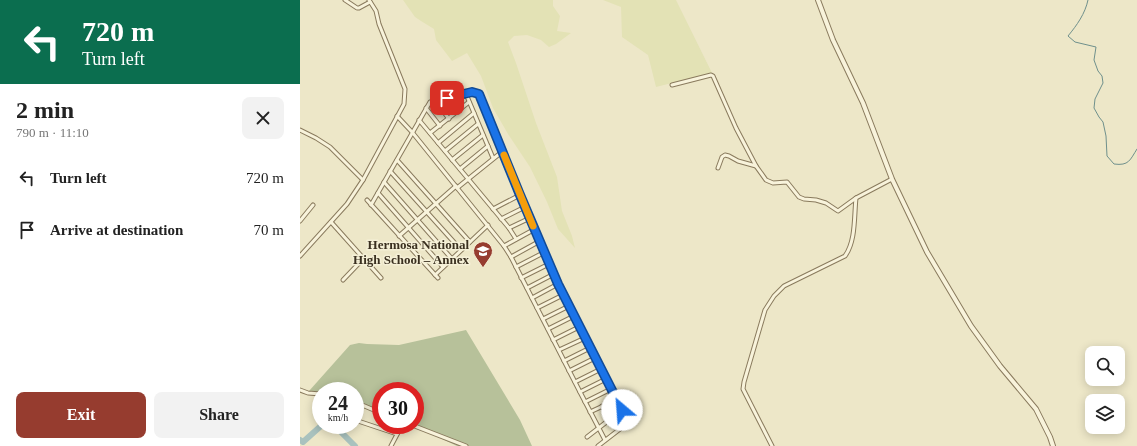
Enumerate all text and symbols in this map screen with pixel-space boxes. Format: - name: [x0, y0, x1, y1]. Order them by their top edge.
- icon: left: [16, 16, 68, 68]
- text: 720 m: [82, 16, 154, 47]
- text: Turn left: [82, 49, 145, 69]
- pin: [430, 81, 464, 115]
- icon: arrive: [436, 87, 458, 109]
- text: 2 min: [16, 97, 74, 123]
- button: close: [242, 97, 284, 139]
- text: 790 m · 11:10: [16, 125, 89, 140]
- icon: left: [16, 167, 38, 189]
- text: Turn left: [50, 170, 107, 186]
- text: 720 m: [246, 170, 284, 186]
- icon: arrive: [16, 219, 38, 241]
- text: Arrive at destination: [50, 222, 183, 238]
- text: 70 m: [254, 222, 284, 238]
- place label: Hermosa National High School – Annex: [353, 237, 469, 267]
- school or university icon: Hermosa National High School – Annex: [472, 240, 494, 268]
- map controls: [1085, 346, 1125, 434]
- button: search: [1085, 346, 1125, 386]
- speed limit sign: 30: [372, 382, 424, 434]
- position arrow: [601, 389, 643, 431]
- button: Exit: [16, 392, 146, 438]
- button: Share: [154, 392, 284, 438]
- text: 24: [328, 392, 348, 414]
- button: layers: [1085, 394, 1125, 434]
- text: km/h: [328, 412, 348, 423]

